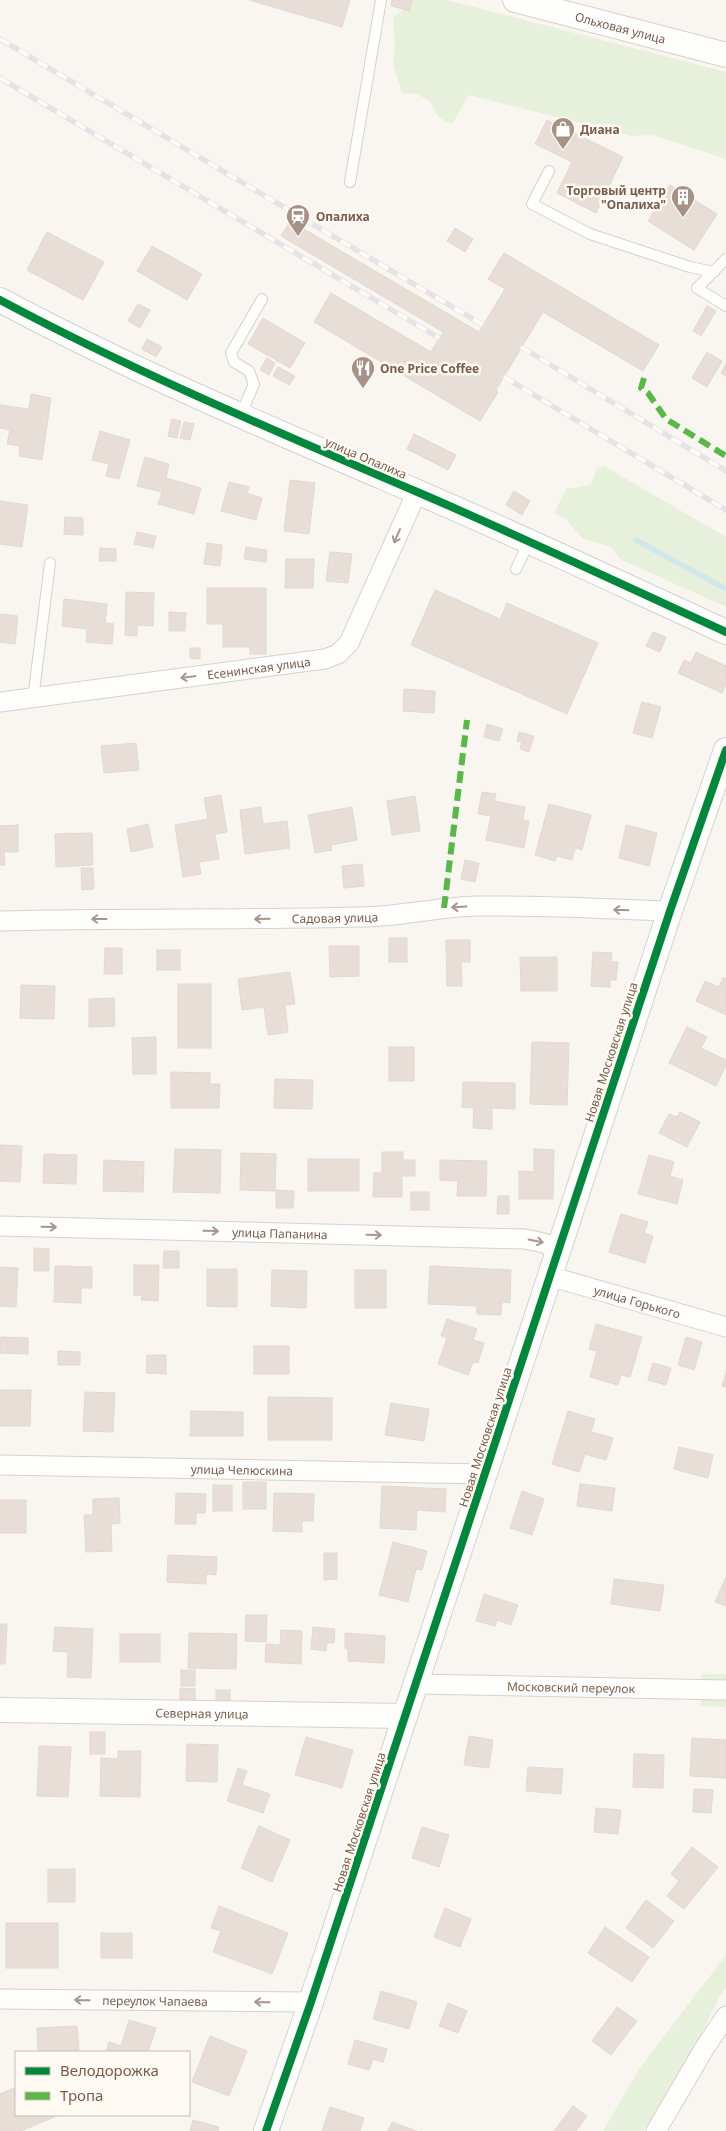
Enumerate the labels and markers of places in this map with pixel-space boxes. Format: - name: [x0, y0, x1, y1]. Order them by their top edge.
- shop icon: Диана: [550, 116, 576, 150]
- place label: Диана: [580, 121, 620, 138]
- place label: Торговый центр "Опалиха": [566, 182, 666, 213]
- building icon: Торговый центр "Опалиха": [670, 184, 696, 218]
- station icon: Опалиха: [285, 203, 311, 237]
- place label: Опалиха: [316, 208, 370, 225]
- restaurant icon: One Price Coffee: [350, 355, 376, 389]
- place label: One Price Coffee: [380, 360, 479, 377]

